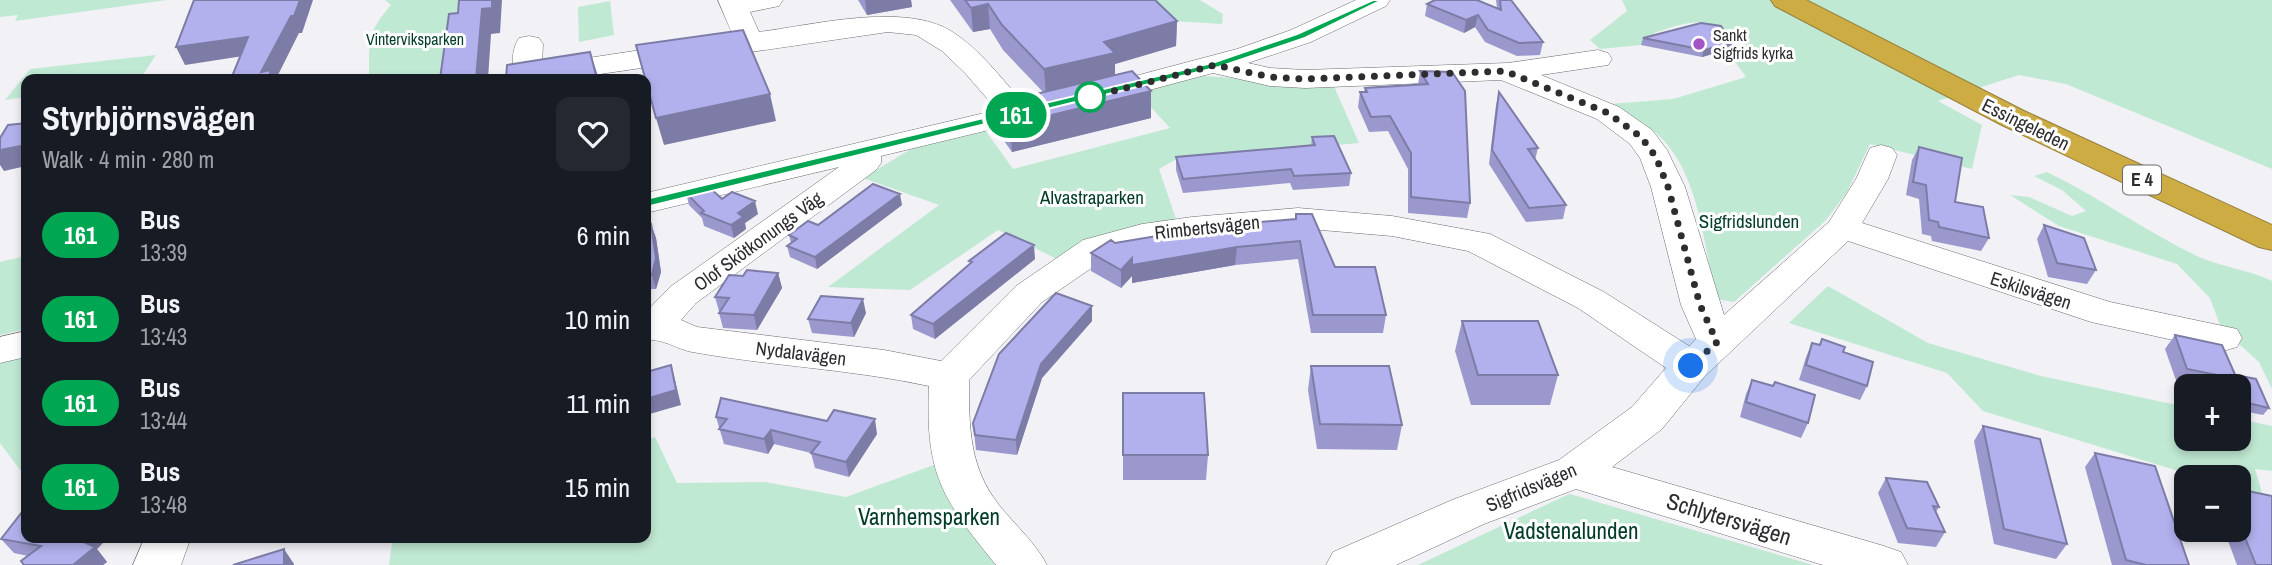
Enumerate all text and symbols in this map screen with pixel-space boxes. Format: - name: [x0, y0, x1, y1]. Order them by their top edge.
- place label: Sankt Sigfrids kyrka: [1713, 24, 1794, 64]
- park label: Vinterviksparken: [366, 28, 464, 50]
- marker: Sankt Sigfrids kyrka: [1691, 36, 1707, 52]
- unlabelled marker: [1075, 82, 1105, 112]
- line badge: 161: [976, 92, 1056, 138]
- street label: Essingeleden: [1978, 92, 2074, 156]
- text: Styrbjörnsvägen: [42, 96, 256, 140]
- button: heart: [556, 97, 630, 171]
- text: 161: [1000, 99, 1032, 131]
- text: Walk · 4 min · 280 m: [42, 144, 214, 175]
- road number: E 4: [2123, 166, 2161, 195]
- park label: Alvastraparken: [1039, 184, 1144, 210]
- street label: Olof Skötkonungs Väg: [688, 185, 828, 297]
- text: Bus: [140, 202, 180, 237]
- park label: Sigfridslunden: [1699, 208, 1799, 234]
- street label: Rimbertsvägen: [1153, 209, 1261, 245]
- text: 6 min: [577, 218, 630, 253]
- text: 161: [64, 219, 97, 251]
- text: 13:39: [140, 237, 187, 268]
- street label: Eskilsvägen: [1987, 265, 2075, 315]
- text: Bus: [140, 286, 180, 321]
- text: 10 min: [565, 302, 630, 337]
- text: 161: [64, 303, 97, 335]
- text: 13:43: [140, 321, 187, 352]
- street label: Nydalavägen: [754, 335, 848, 371]
- your location: [1673, 348, 1708, 383]
- text: Bus: [140, 370, 180, 405]
- map controls: [2174, 374, 2251, 542]
- button: +: [2174, 374, 2251, 451]
- text: 11 min: [566, 386, 630, 421]
- text: 161: [64, 387, 97, 419]
- text: 13:44: [140, 405, 187, 436]
- text: Bus: [140, 454, 180, 489]
- street label: Sigfridsvägen: [1482, 456, 1580, 518]
- button: −: [2174, 465, 2251, 542]
- text: 15 min: [565, 470, 630, 505]
- text: 161: [64, 471, 97, 503]
- street label: Schlytersvägen: [1663, 485, 1795, 552]
- text: 13:48: [140, 489, 187, 520]
- park label: Varnhemsparken: [858, 501, 1000, 532]
- park label: Vadstenalunden: [1504, 515, 1638, 546]

